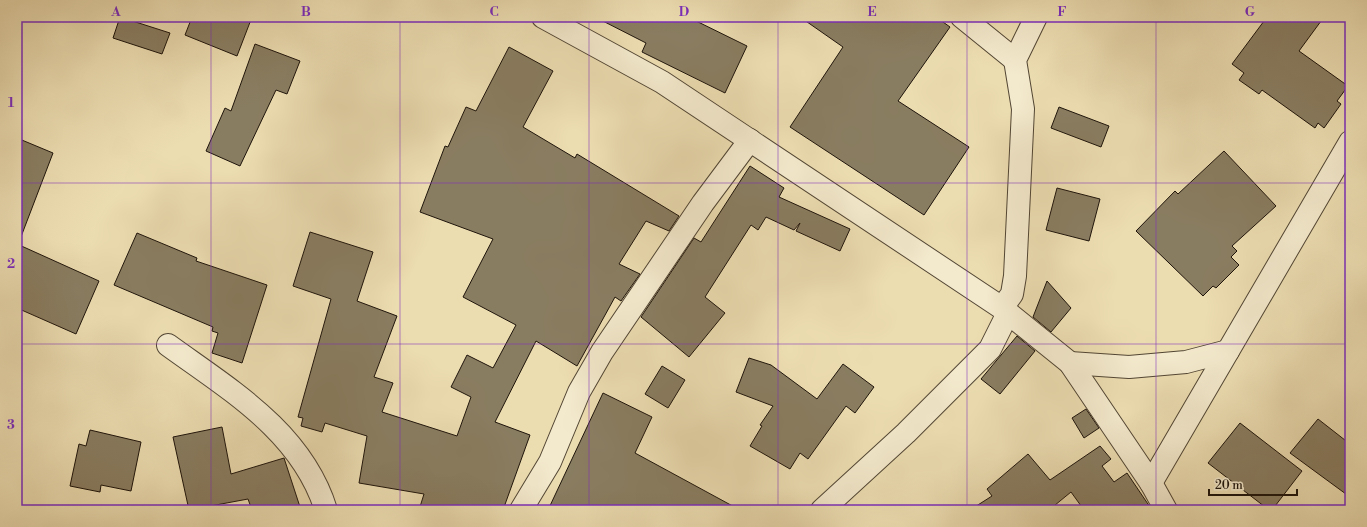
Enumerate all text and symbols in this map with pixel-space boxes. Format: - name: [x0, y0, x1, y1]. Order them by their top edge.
- text: A: [110, 4, 121, 20]
- text: B: [301, 4, 311, 20]
- text: C: [489, 4, 499, 20]
- text: D: [679, 4, 689, 20]
- text: E: [867, 4, 877, 20]
- text: F: [1057, 4, 1067, 20]
- text: G: [1245, 4, 1256, 20]
- text: 1: [8, 95, 15, 111]
- text: 2: [7, 256, 15, 272]
- text: 3: [7, 417, 15, 433]
- scale bar: [1209, 471, 1297, 497]
- text: 20 m: [1215, 478, 1243, 493]

